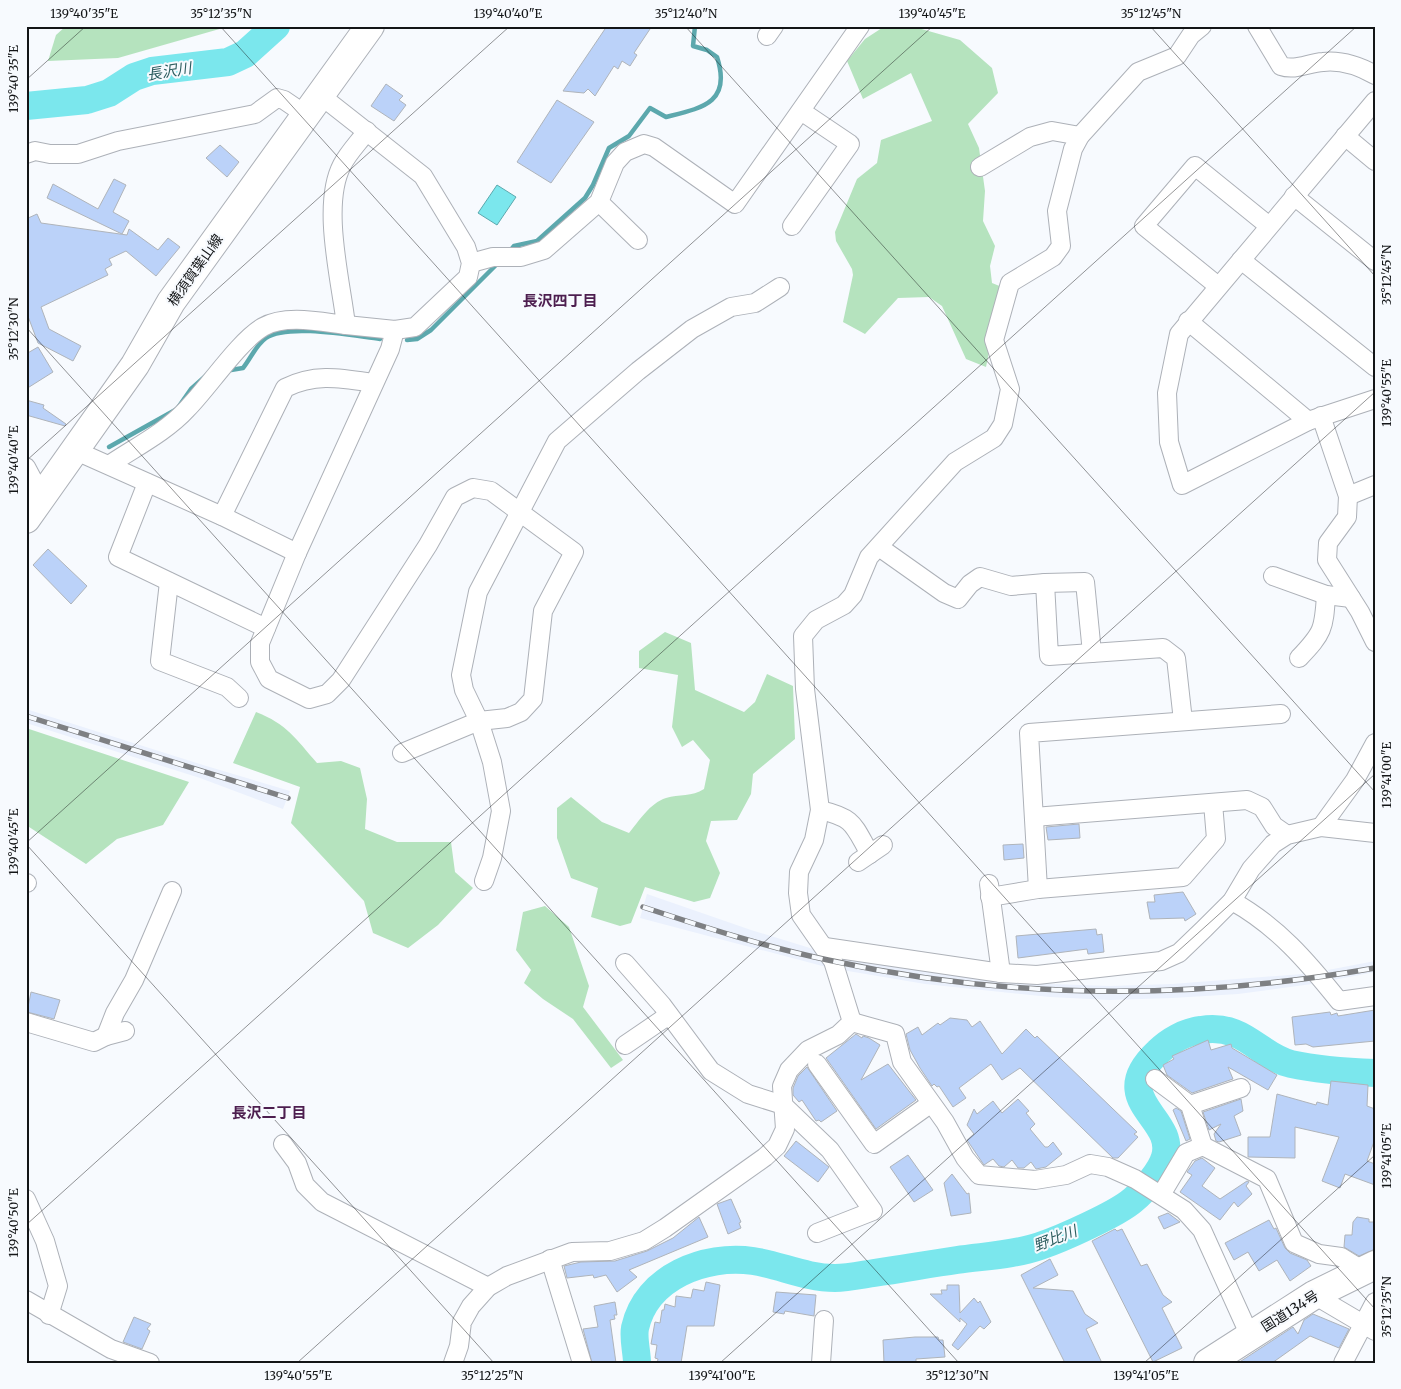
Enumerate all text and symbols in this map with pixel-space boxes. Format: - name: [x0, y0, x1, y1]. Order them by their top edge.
- text: 139°40'35"E: [50, 6, 118, 21]
- text: 35°12'35"N: [190, 6, 253, 21]
- text: 139°40'40"E: [474, 6, 543, 21]
- text: 35°12'40"N: [655, 6, 718, 21]
- text: 139°40'45"E: [899, 6, 966, 21]
- text: 35°12'45"N: [1121, 6, 1182, 21]
- text: 139°40'35"E: [6, 45, 21, 113]
- water label: 長沢川: [145, 58, 195, 84]
- street label: 横須賀葉山線: [164, 230, 226, 310]
- text: 35°12'45"N: [1379, 244, 1394, 305]
- district label: 長沢四丁目: [522, 291, 598, 310]
- text: 35°12'30"N: [6, 297, 21, 361]
- text: 139°40'55"E: [1379, 359, 1394, 427]
- text: 139°40'40"E: [6, 425, 21, 494]
- text: 139°41'00"E: [1379, 741, 1394, 808]
- text: 139°40'45"E: [6, 808, 21, 875]
- district label: 長沢二丁目: [231, 1103, 307, 1122]
- text: 139°41'05"E: [1379, 1123, 1394, 1189]
- text: 139°40'50"E: [6, 1188, 21, 1258]
- water label: 野比川: [1031, 1220, 1081, 1255]
- text: 35°12'35"N: [1379, 1275, 1394, 1338]
- street label: 国道134号: [1258, 1286, 1322, 1336]
- text: 139°40'55"E: [264, 1368, 332, 1383]
- text: 35°12'25"N: [461, 1368, 524, 1383]
- text: 139°41'00"E: [689, 1368, 756, 1383]
- text: 35°12'30"N: [925, 1368, 989, 1383]
- text: 139°41'05"E: [1113, 1368, 1179, 1383]

